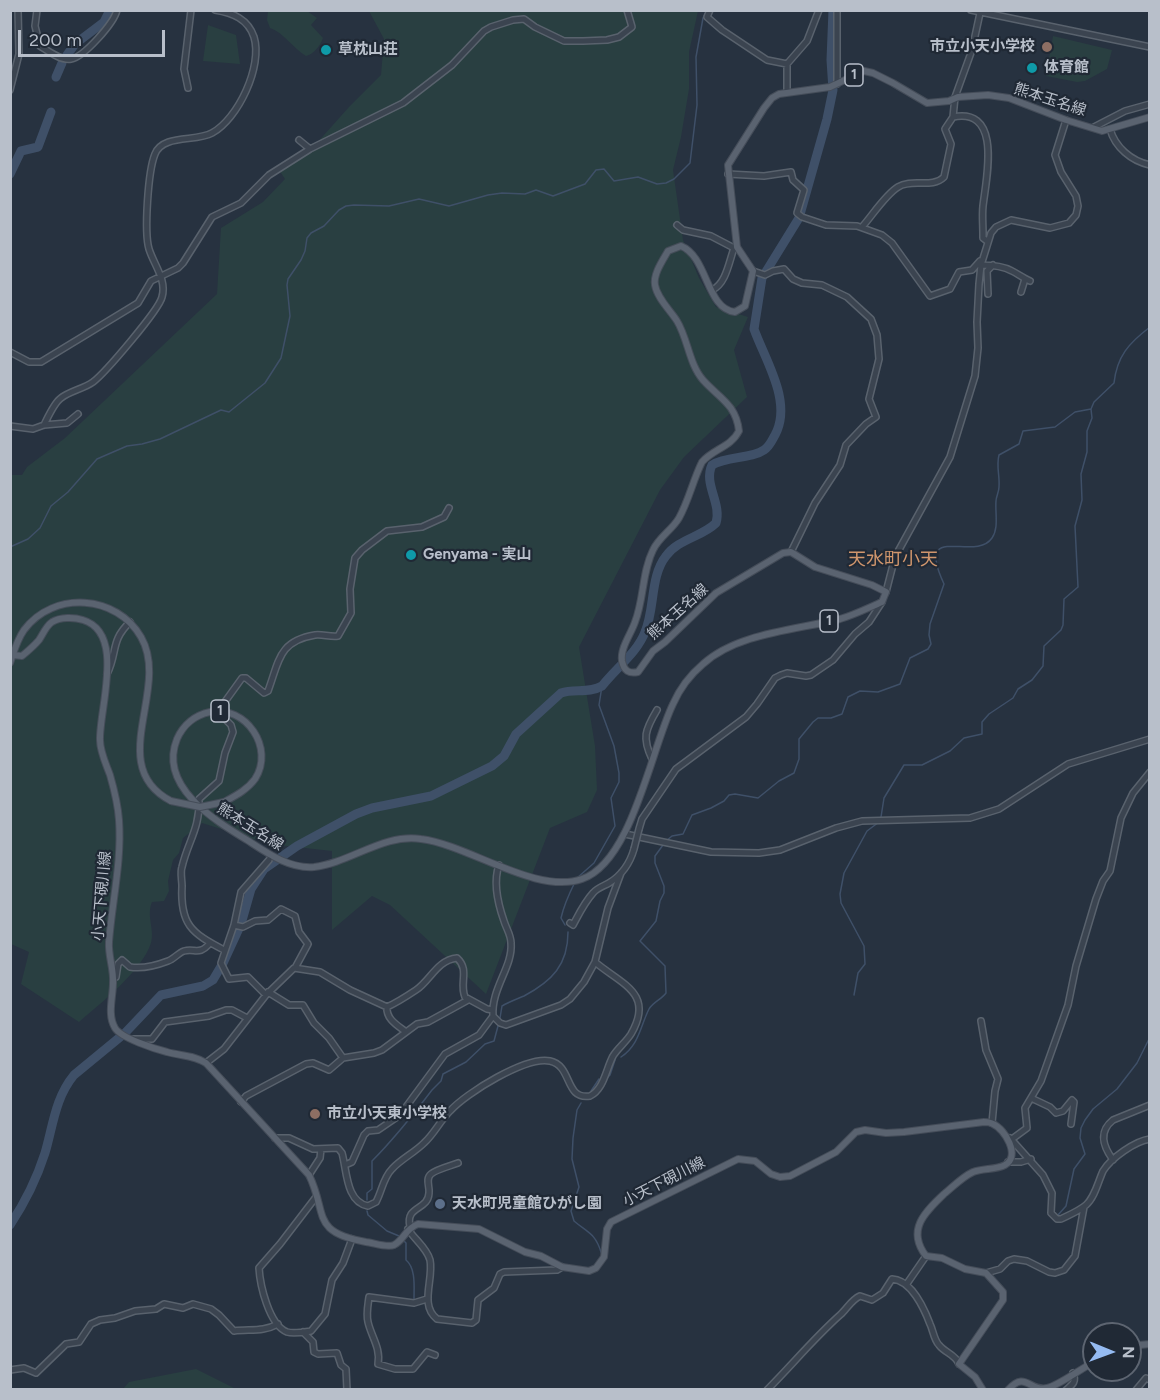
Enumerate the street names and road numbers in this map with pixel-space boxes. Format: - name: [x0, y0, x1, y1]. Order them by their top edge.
- road number: 1: [845, 64, 863, 86]
- street label: 熊本玉名線: [1012, 80, 1088, 120]
- street label: 熊本玉名線: [644, 580, 712, 644]
- road number: 1: [820, 610, 838, 632]
- road number: 1: [211, 700, 229, 722]
- street label: 熊本玉名線: [213, 799, 287, 855]
- street label: 小天下硯川線: [89, 850, 115, 942]
- street label: 小天下硯川線: [620, 1154, 708, 1210]

